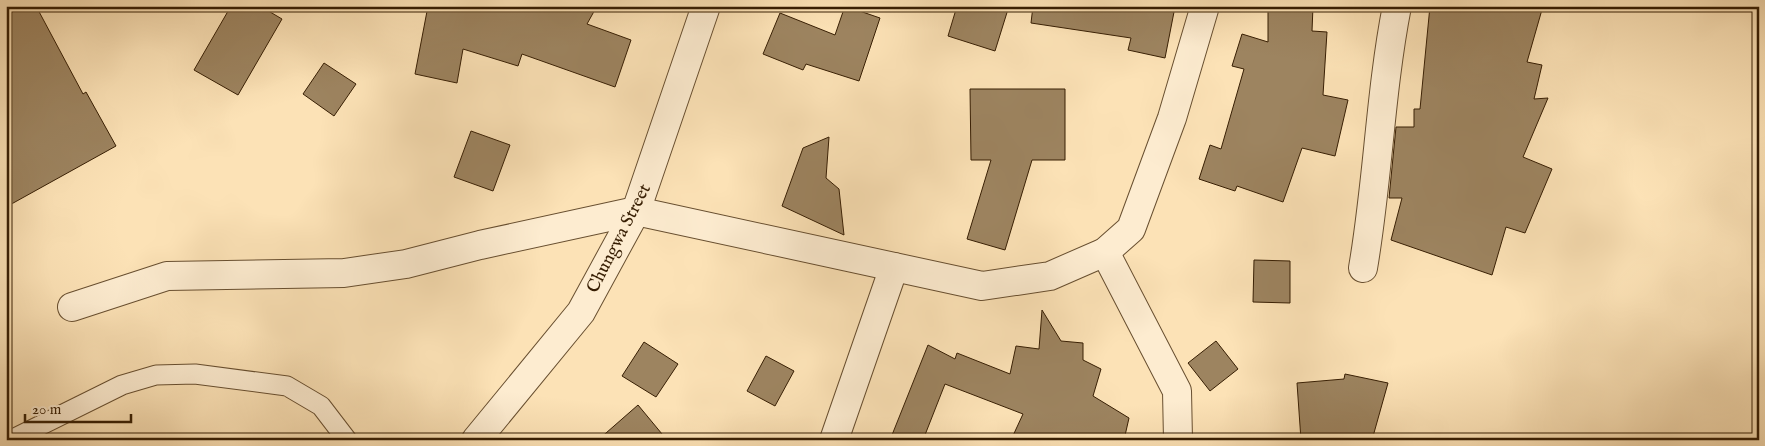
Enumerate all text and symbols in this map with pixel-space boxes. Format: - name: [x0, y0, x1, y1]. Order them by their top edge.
- street label: Chungwa Street: [582, 180, 657, 297]
- scale bar: [25, 391, 131, 423]
- text: 20 m: [32, 400, 62, 419]

